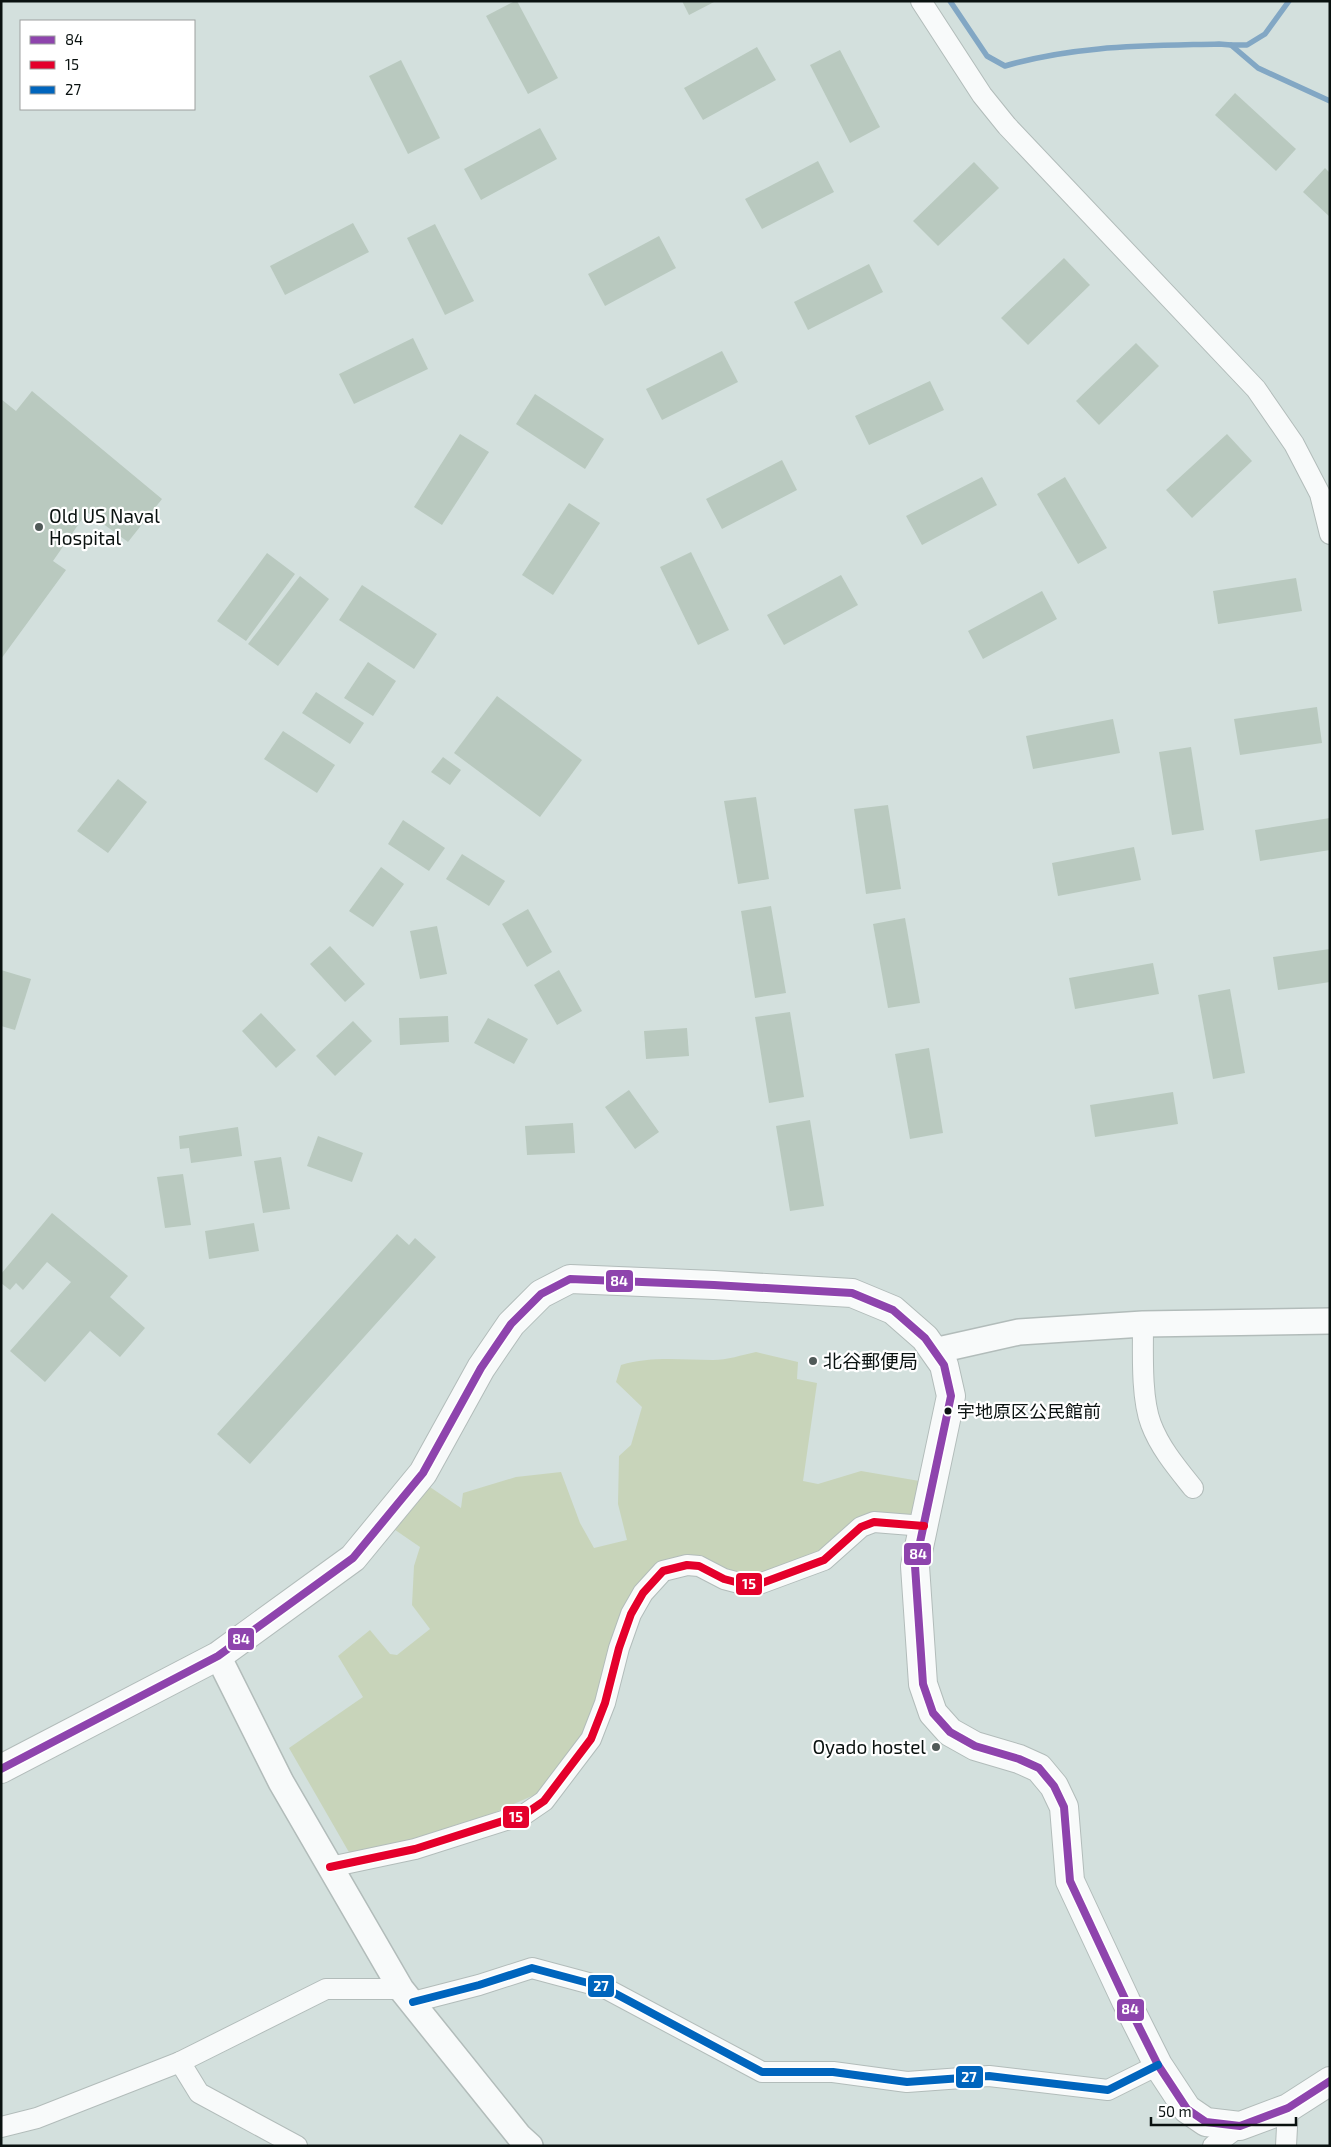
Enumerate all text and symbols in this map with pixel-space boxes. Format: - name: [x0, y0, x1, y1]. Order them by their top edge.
- legend: [20, 20, 195, 110]
- text: 84: [65, 30, 83, 48]
- text: 15: [65, 55, 79, 73]
- text: 27: [65, 80, 81, 98]
- place label: Old US Naval Hospital: [49, 504, 160, 549]
- marker: Old US Naval Hospital: [33, 521, 45, 533]
- line badge: 84: [605, 1269, 634, 1293]
- text: 84: [610, 1272, 628, 1289]
- place label: 北谷郵便局: [823, 1349, 918, 1372]
- marker: 北谷郵便局: [807, 1355, 819, 1367]
- place label: 宇地原区公民館前: [957, 1400, 1101, 1422]
- marker: 宇地原区公民館前: [943, 1406, 953, 1416]
- line badge: 84: [903, 1542, 932, 1566]
- text: 84: [909, 1545, 927, 1562]
- line badge: 15: [735, 1572, 763, 1596]
- text: 15: [742, 1575, 756, 1592]
- line badge: 84: [227, 1627, 255, 1651]
- text: 84: [232, 1630, 250, 1647]
- place label: Oyado hostel: [812, 1735, 926, 1758]
- marker: Oyado hostel: [930, 1741, 942, 1753]
- line badge: 15: [502, 1805, 530, 1829]
- text: 15: [509, 1808, 523, 1825]
- line badge: 27: [587, 1974, 615, 1998]
- text: 27: [593, 1977, 609, 1994]
- line badge: 84: [1116, 1998, 1145, 2022]
- text: 84: [1121, 2000, 1139, 2017]
- line badge: 27: [955, 2065, 984, 2089]
- text: 27: [961, 2068, 977, 2085]
- scale bar: [1151, 2094, 1296, 2126]
- text: 50 m: [1158, 2102, 1192, 2120]

